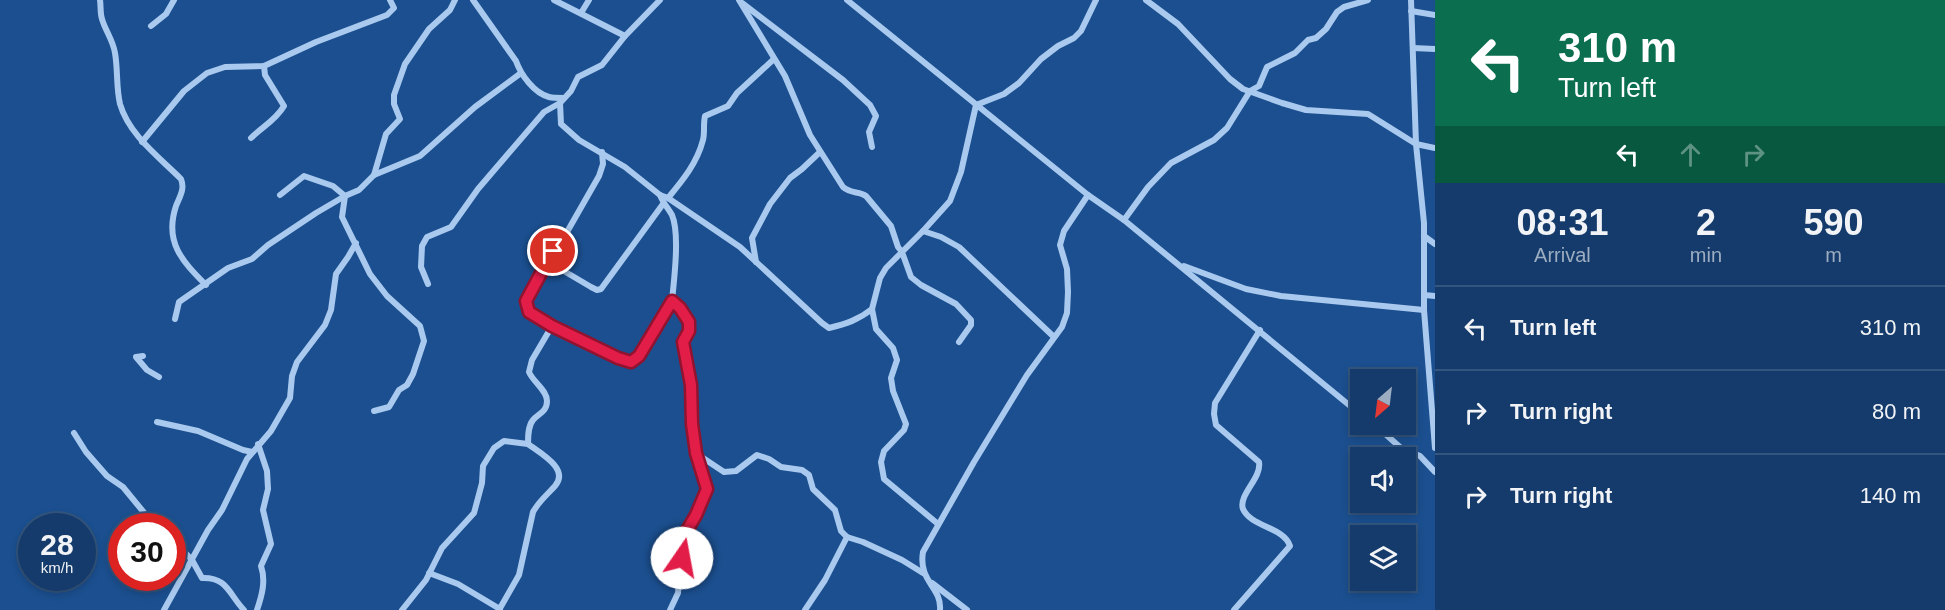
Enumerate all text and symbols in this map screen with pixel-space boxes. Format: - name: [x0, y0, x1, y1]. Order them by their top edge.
- icon: left: [1459, 24, 1537, 102]
- text: 310 m: [1558, 24, 1677, 71]
- text: Turn left: [1558, 73, 1656, 103]
- icon: left: [1611, 138, 1644, 171]
- icon: ahead: [1674, 138, 1707, 171]
- icon: right: [1737, 138, 1770, 171]
- text: 08:31: [1516, 202, 1608, 243]
- text: 2: [1696, 202, 1716, 243]
- text: 590: [1803, 202, 1864, 243]
- pin: [527, 225, 578, 276]
- icon: arrive: [536, 234, 569, 267]
- text: Arrival: [1534, 244, 1591, 266]
- text: min: [1690, 244, 1722, 266]
- text: m: [1825, 244, 1842, 266]
- icon: left: [1459, 312, 1492, 345]
- text: Turn left: [1510, 315, 1596, 340]
- text: 310 m: [1860, 315, 1921, 340]
- north arrow: [1350, 369, 1416, 435]
- map controls: [1350, 369, 1416, 591]
- icon: right: [1459, 396, 1492, 429]
- text: Turn right: [1510, 399, 1612, 424]
- text: 80 m: [1872, 399, 1921, 424]
- button: sound: [1350, 447, 1416, 513]
- icon: right: [1459, 480, 1492, 513]
- text: Turn right: [1510, 483, 1612, 508]
- text: 140 m: [1860, 483, 1921, 508]
- speed limit sign: 30: [108, 513, 186, 591]
- button: layers: [1350, 525, 1416, 591]
- position arrow: [650, 526, 714, 590]
- text: 28: [40, 528, 74, 561]
- text: km/h: [41, 559, 73, 576]

